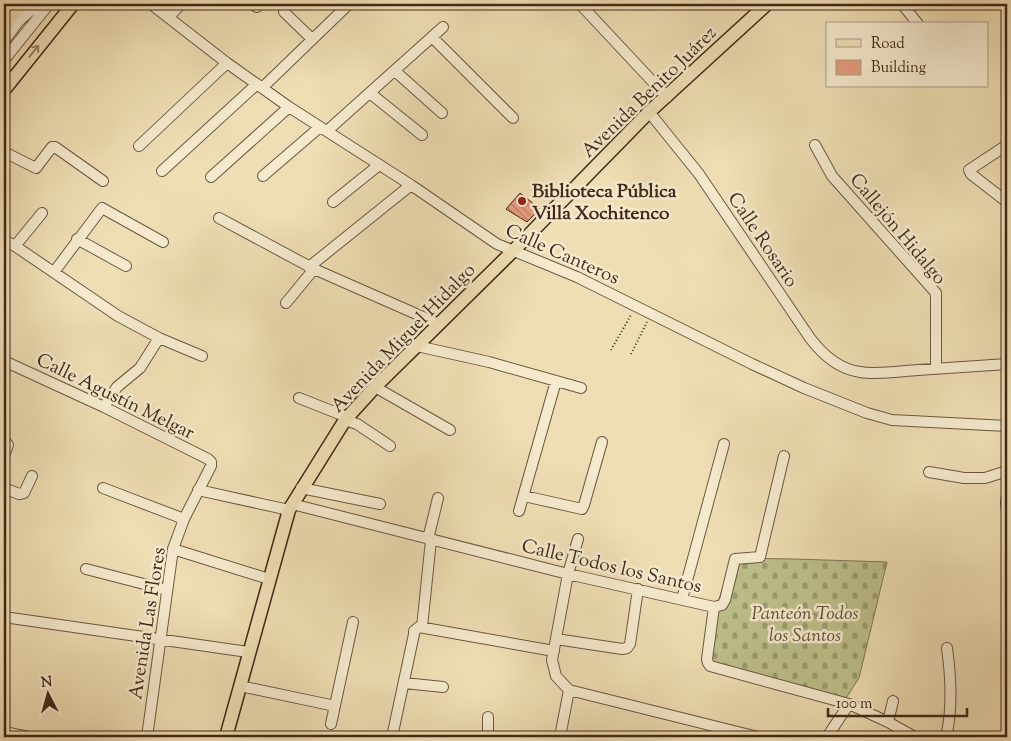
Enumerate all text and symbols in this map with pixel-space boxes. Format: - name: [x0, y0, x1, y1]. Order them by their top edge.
- street label: Avenida Benito Juárez: [576, 21, 724, 165]
- legend: [826, 22, 988, 88]
- text: Road: [871, 34, 905, 55]
- one-way arrow: [28, 45, 39, 58]
- text: Building: [871, 58, 926, 79]
- street label: Callejón Hidalgo: [842, 168, 952, 291]
- place label: Biblioteca Pública Villa Xochitenco: [532, 179, 677, 228]
- street label: Calle Rosario: [720, 188, 804, 293]
- marker: Biblioteca Pública Villa Xochitenco: [516, 195, 528, 207]
- street label: Calle Canteros: [501, 218, 623, 292]
- street label: Avenida Miguel Hidalgo: [325, 258, 482, 419]
- street label: Calle Agustín Melgar: [31, 347, 199, 447]
- street label: Calle Todos los Santos: [519, 534, 704, 601]
- street label: Avenida Las Flores: [123, 545, 174, 702]
- park label: Panteón Todos los Santos: [751, 601, 859, 650]
- north arrow: [22, 668, 72, 718]
- text: N: [40, 673, 53, 694]
- scale bar: [828, 686, 967, 718]
- text: 100 m: [836, 694, 873, 715]

